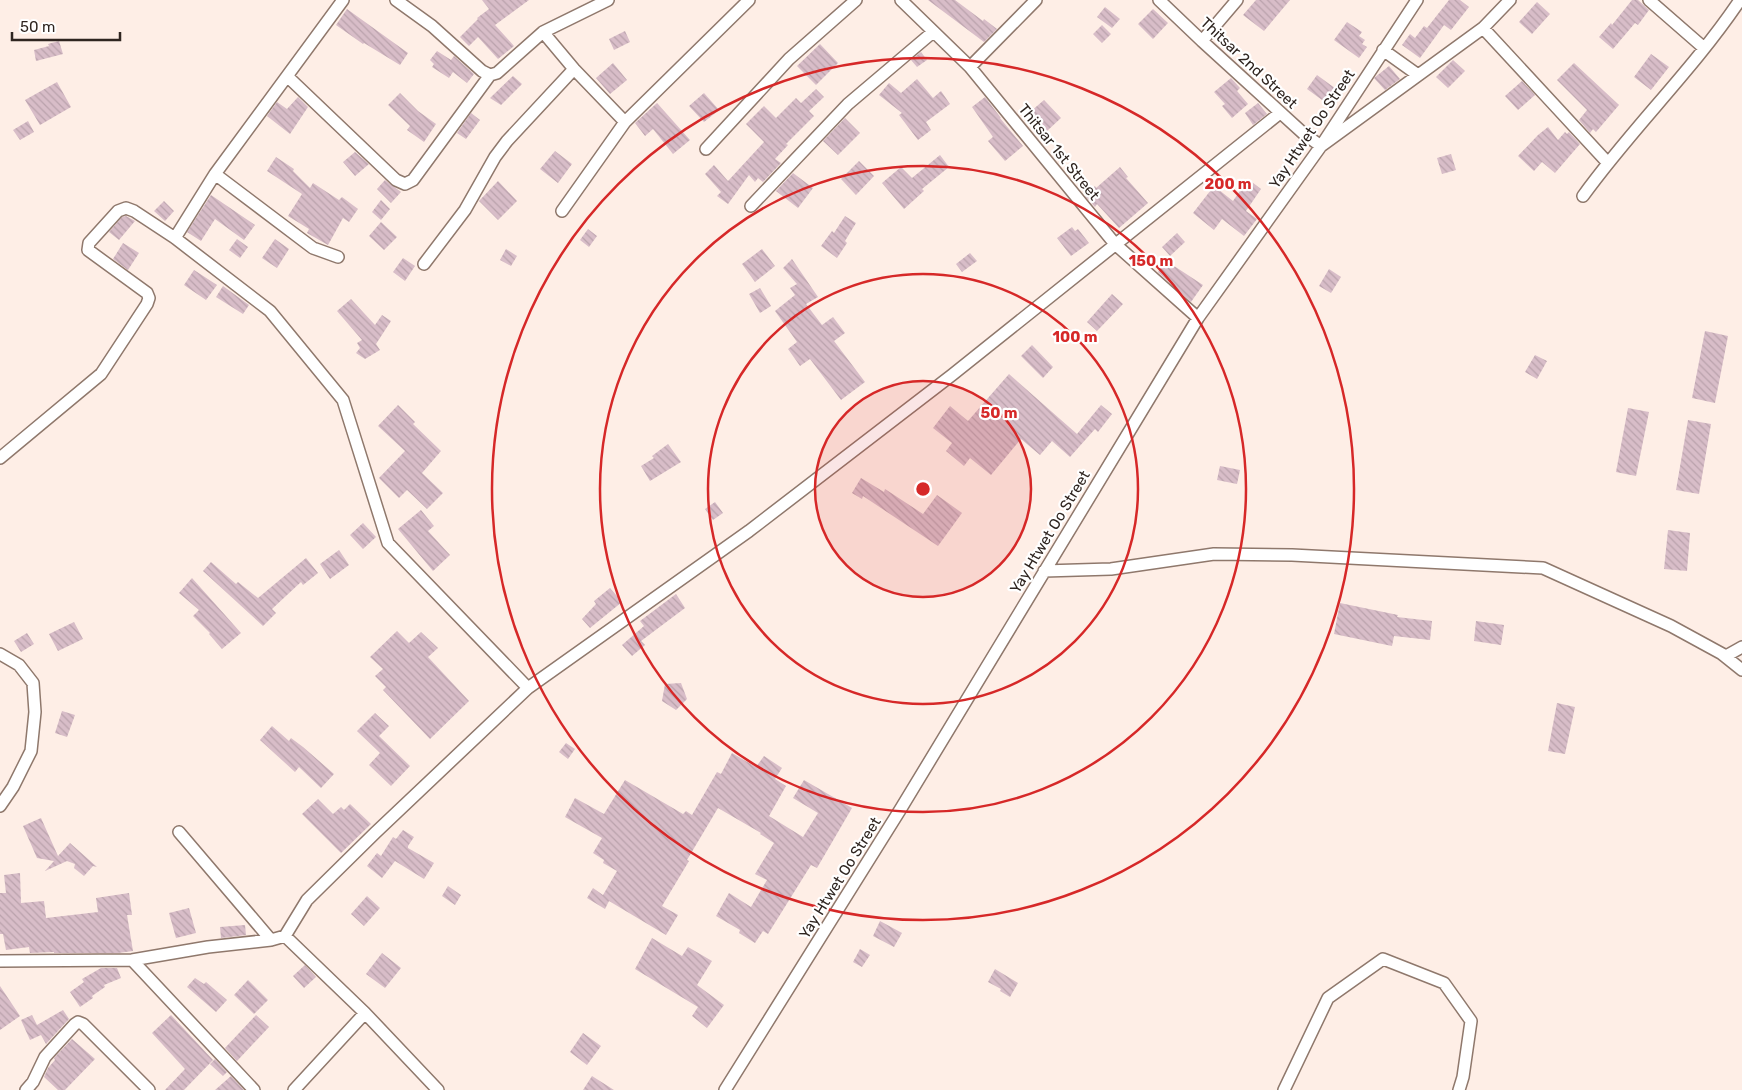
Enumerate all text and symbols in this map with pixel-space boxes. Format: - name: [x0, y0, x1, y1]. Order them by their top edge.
- scale bar: [12, 10, 120, 42]
- street label: Thitsar 2nd Street: [1197, 14, 1301, 113]
- text: 50 m: [20, 18, 55, 36]
- street label: Yay Htwet Oo Street: [1265, 66, 1359, 192]
- street label: Thitsar 1st Street: [1015, 100, 1104, 204]
- text: 200 m: [1204, 175, 1252, 193]
- text: 150 m: [1129, 252, 1173, 270]
- text: 100 m: [1053, 328, 1097, 346]
- text: 50 m: [981, 404, 1017, 422]
- street label: Yay Htwet Oo Street: [1006, 467, 1094, 597]
- centre of rings: [914, 480, 932, 498]
- street label: Yay Htwet Oo Street: [795, 814, 885, 942]

